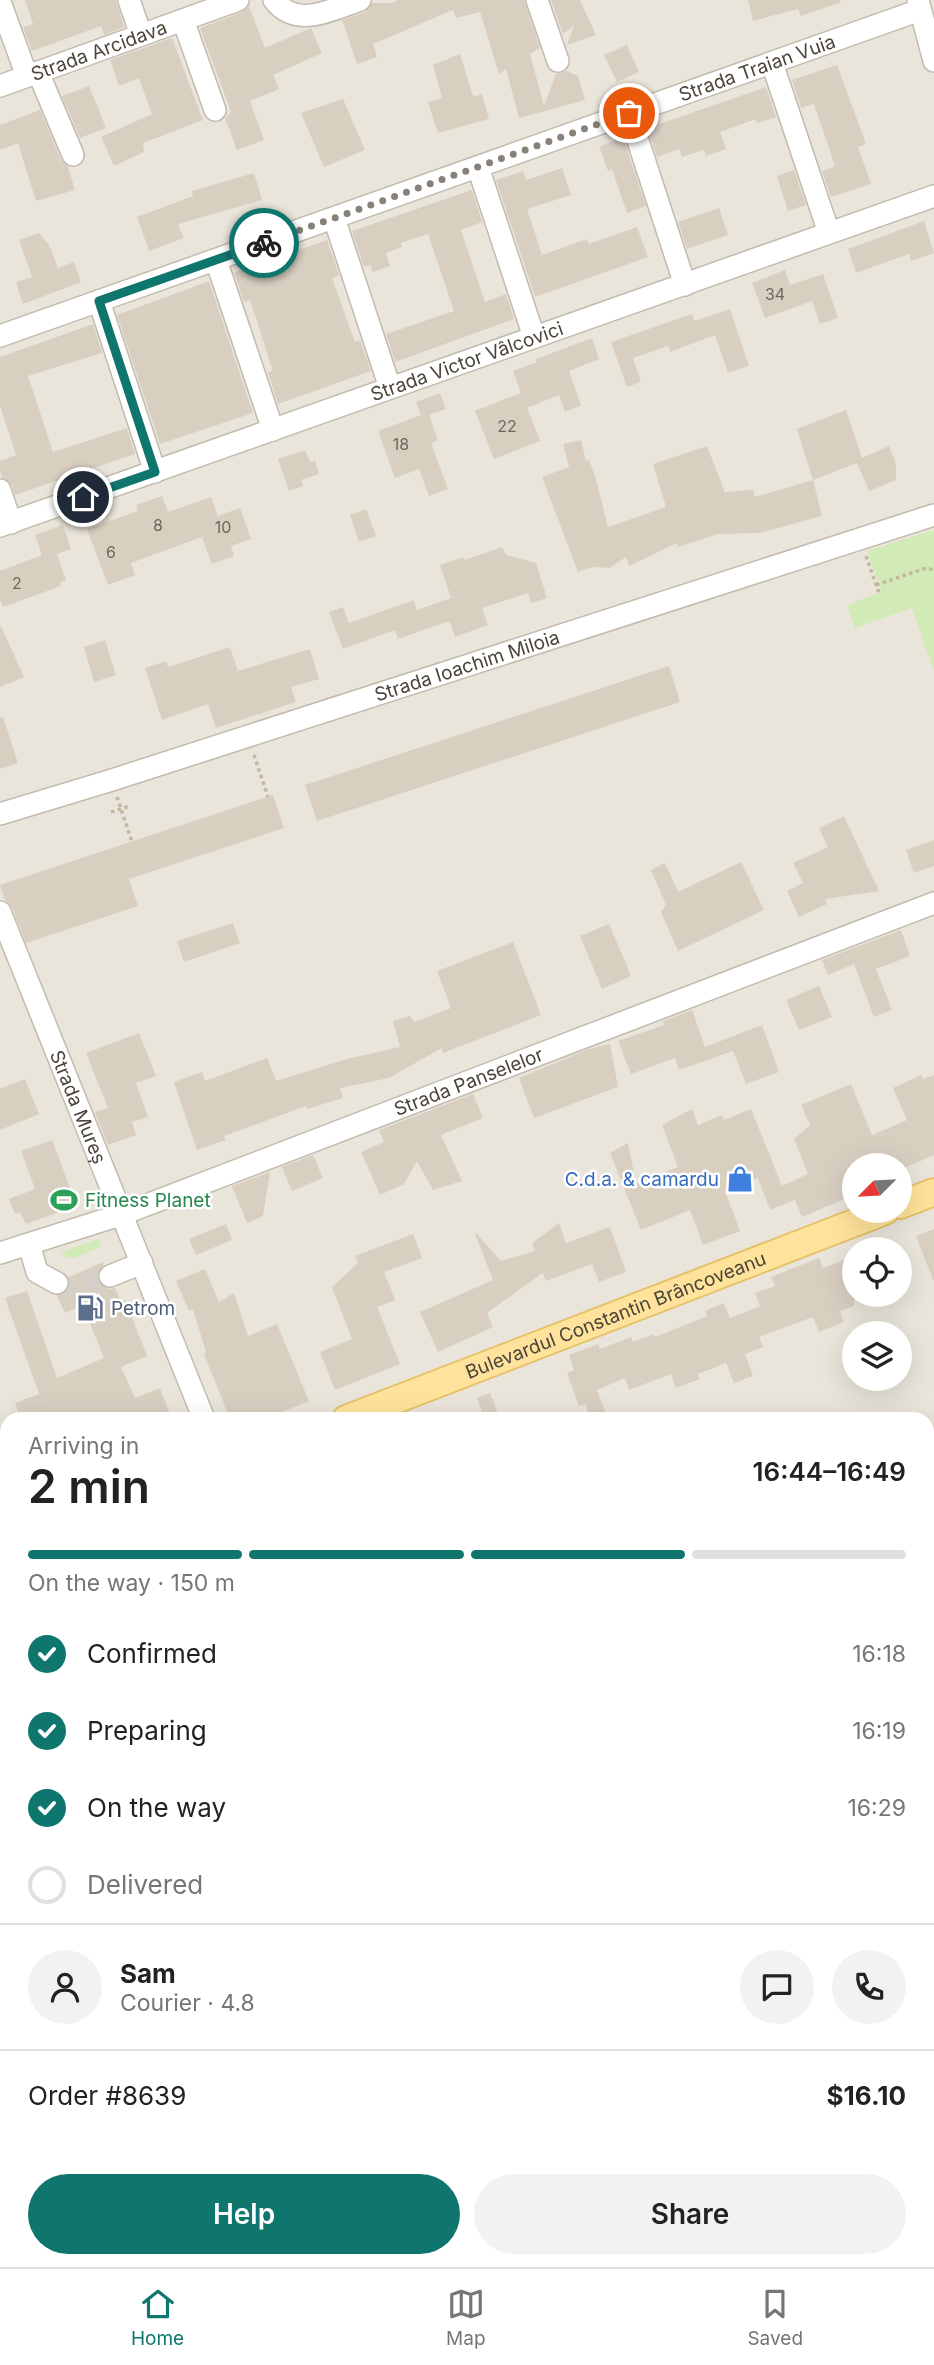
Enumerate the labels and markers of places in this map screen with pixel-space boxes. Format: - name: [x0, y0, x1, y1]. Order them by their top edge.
- pin: [599, 83, 659, 143]
- pin: [53, 467, 113, 527]
- shop icon: C.d.a. & camardu: [725, 1164, 755, 1194]
- place label: C.d.a. & camardu: [565, 1168, 719, 1191]
- sports icon: Fitness Planet: [49, 1185, 79, 1215]
- place label: Fitness Planet: [85, 1189, 211, 1212]
- fuel station icon: Petrom: [75, 1293, 105, 1323]
- place label: Petrom: [111, 1297, 175, 1320]

